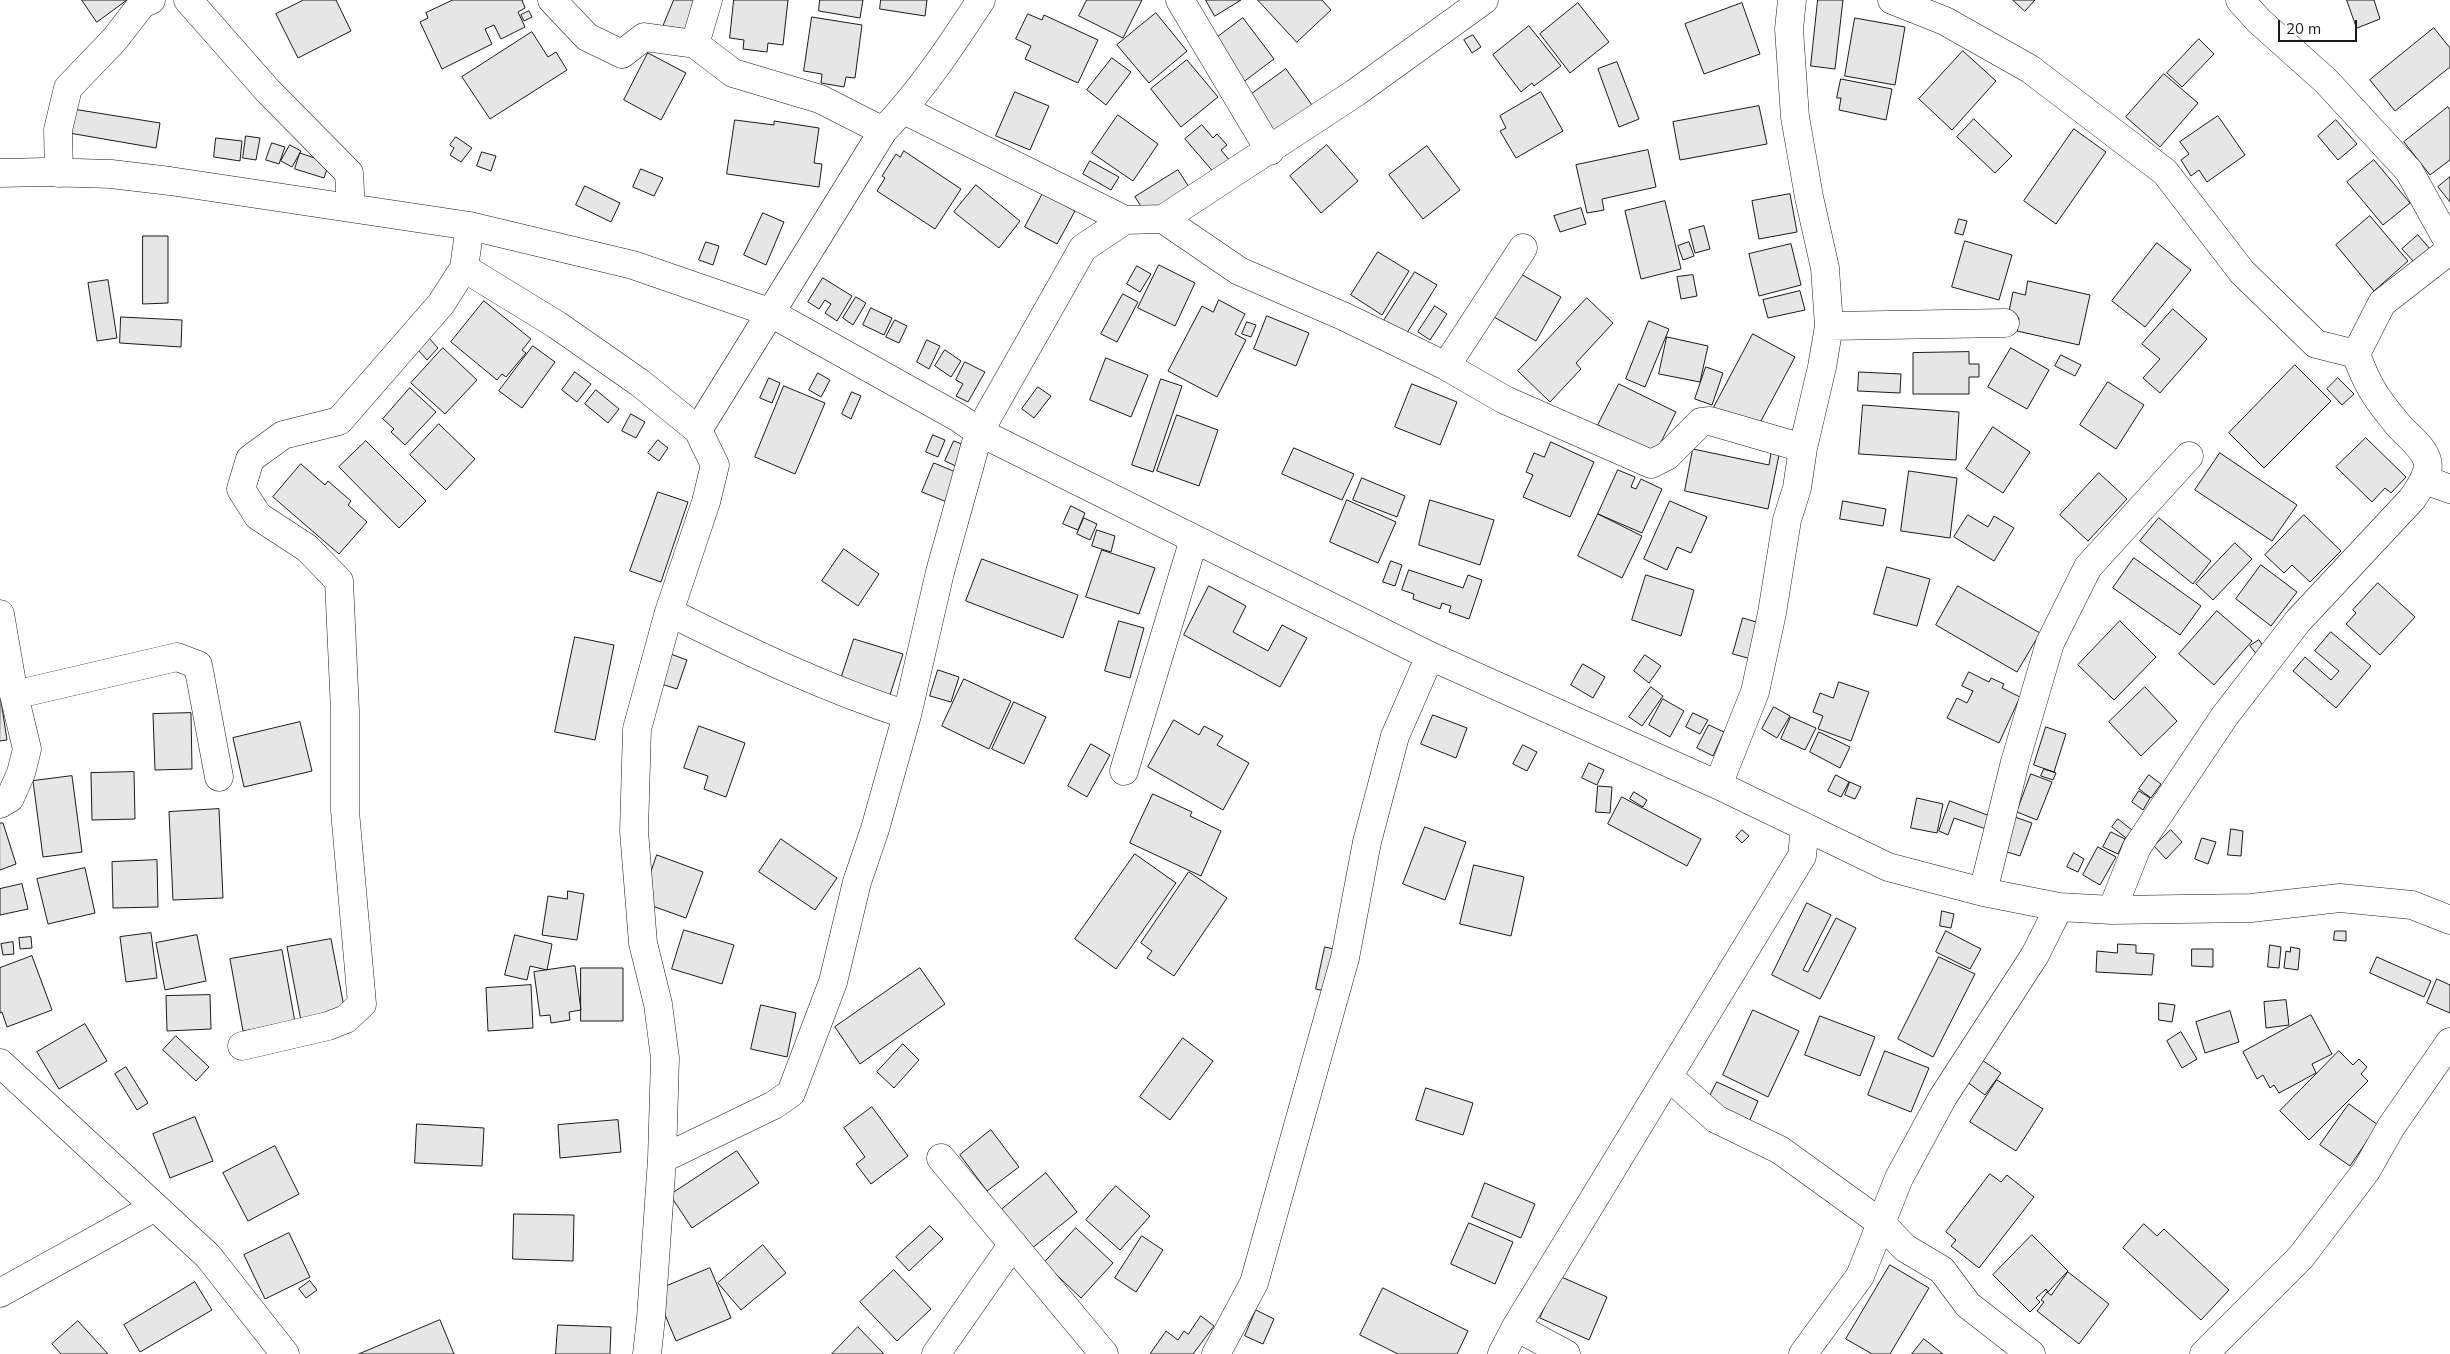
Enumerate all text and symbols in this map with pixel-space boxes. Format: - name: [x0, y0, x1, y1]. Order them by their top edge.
- scale bar: [2280, 10, 2359, 42]
- text: 20 m: [2286, 19, 2321, 38]

